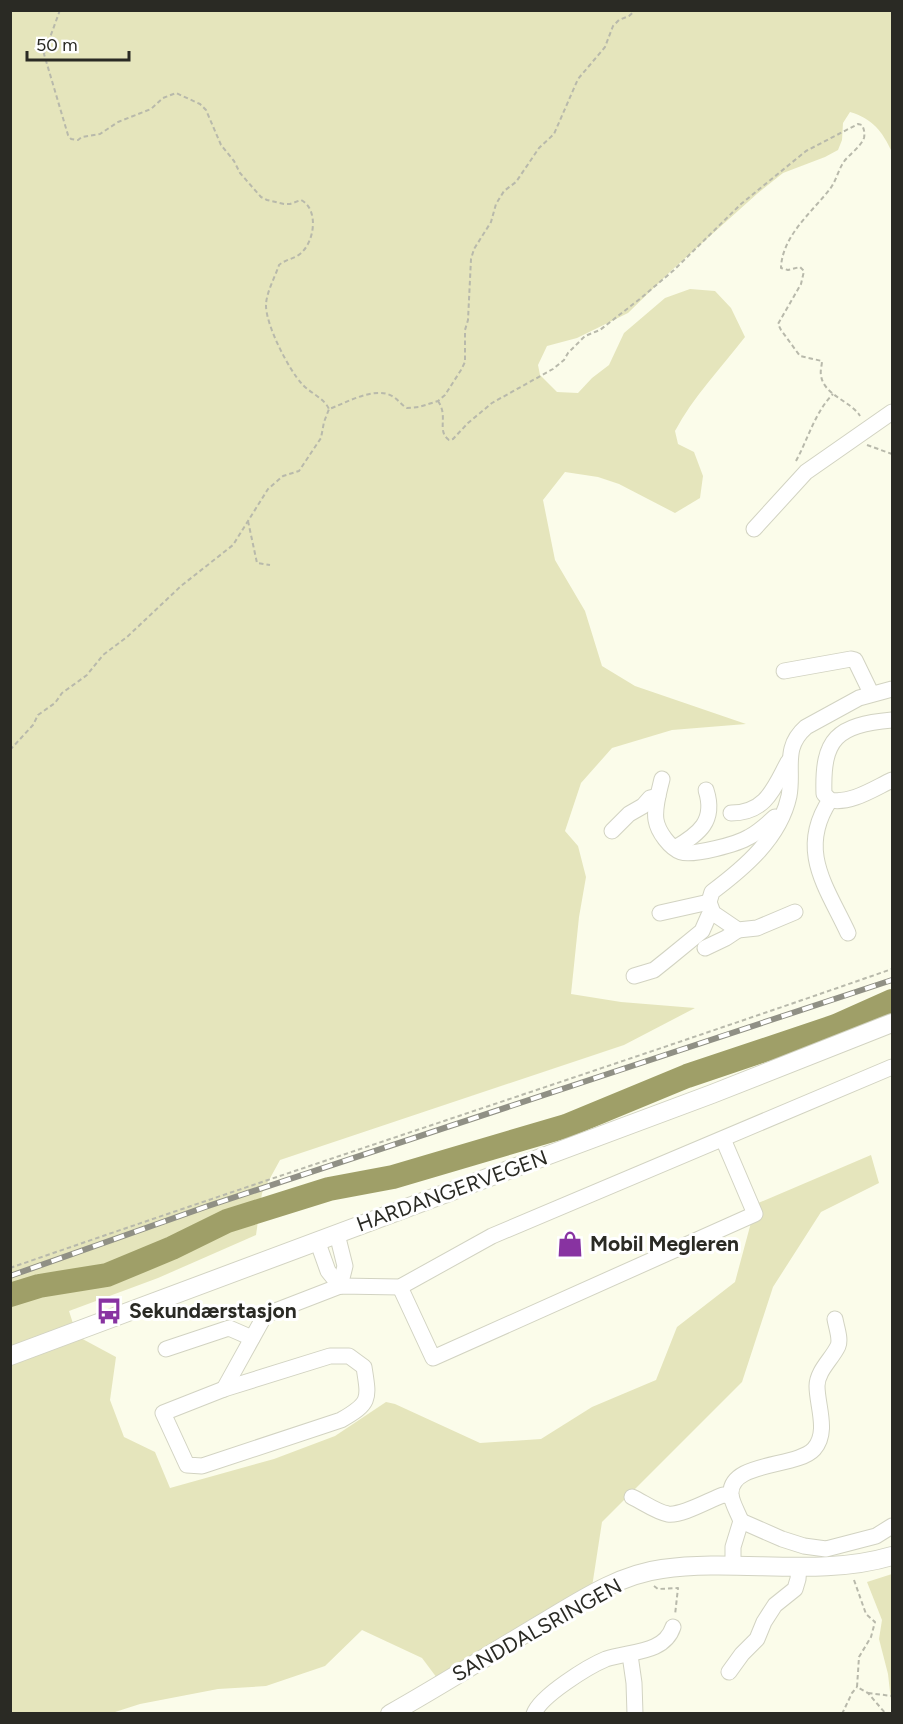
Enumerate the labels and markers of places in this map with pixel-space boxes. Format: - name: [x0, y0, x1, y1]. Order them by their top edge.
- shop icon: Mobil Megleren: [555, 1229, 585, 1259]
- place label: Mobil Megleren: [590, 1231, 739, 1256]
- bus stop icon: Sekundærstasjon: [94, 1296, 124, 1326]
- place label: Sekundærstasjon: [129, 1298, 297, 1323]

